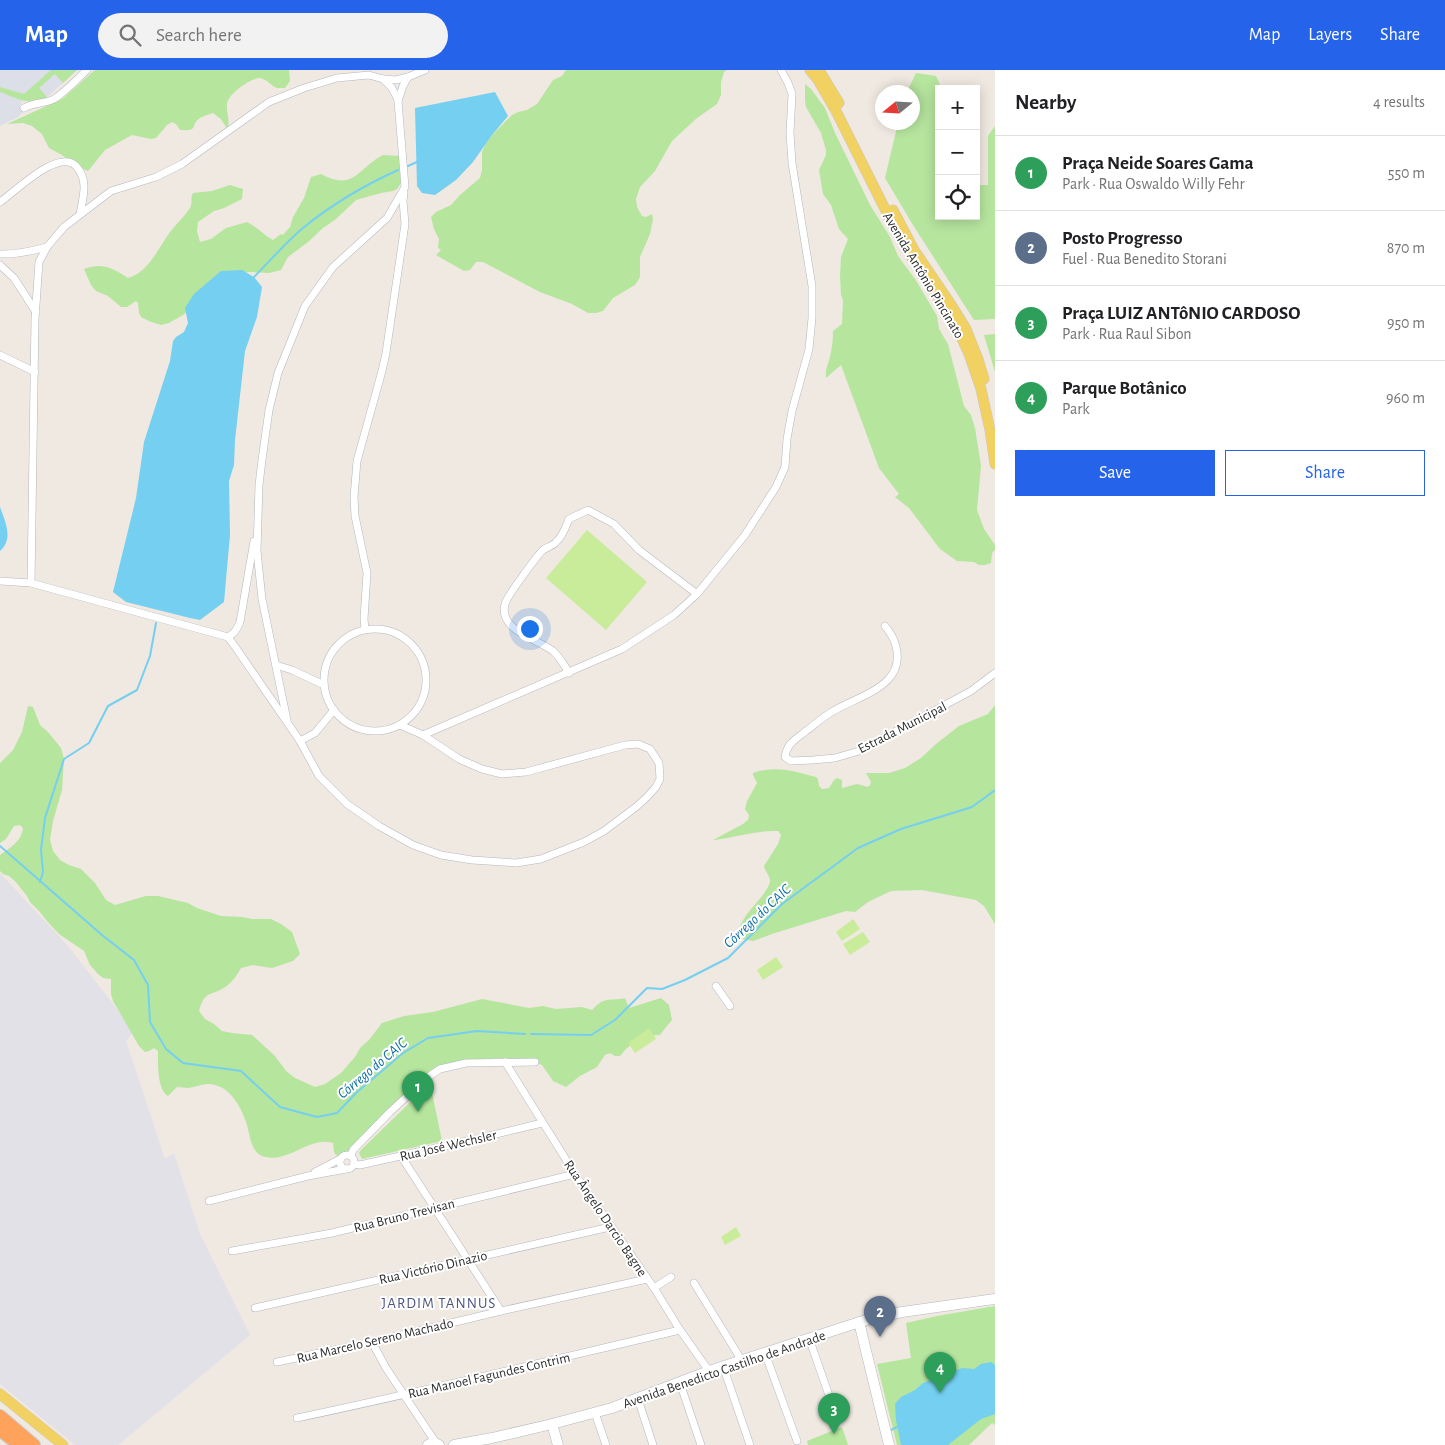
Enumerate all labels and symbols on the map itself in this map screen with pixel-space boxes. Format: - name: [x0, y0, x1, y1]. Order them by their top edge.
- north arrow: [875, 85, 920, 130]
- street label: Avenida Antônio Pincinato: [880, 210, 966, 341]
- your location: [517, 616, 543, 642]
- street label: Estrada Municipal: [856, 700, 949, 756]
- water label: Córrego do CAIC: [721, 881, 794, 951]
- water label: Córrego do CAIC: [335, 1035, 410, 1102]
- pin: 1: [402, 1071, 434, 1112]
- street label: Rua José Wechsler: [398, 1128, 498, 1164]
- street label: Rua Ângelo Darcio Bagne: [561, 1157, 651, 1279]
- street label: Rua Bruno Trevisan: [352, 1197, 456, 1235]
- street label: Rua Victório Dinazio: [378, 1249, 489, 1287]
- district label: JARDIM TANNUS: [382, 1296, 496, 1311]
- pin: 2: [864, 1296, 896, 1337]
- street label: Rua Marcelo Sereno Machado: [296, 1316, 455, 1366]
- street label: Avenida Benedicto Castilho de Andrade: [621, 1329, 827, 1411]
- street label: Rua Manoel Fagundes Contrim: [407, 1350, 572, 1401]
- pin: 4: [924, 1352, 956, 1393]
- pin: 3: [818, 1393, 850, 1434]

